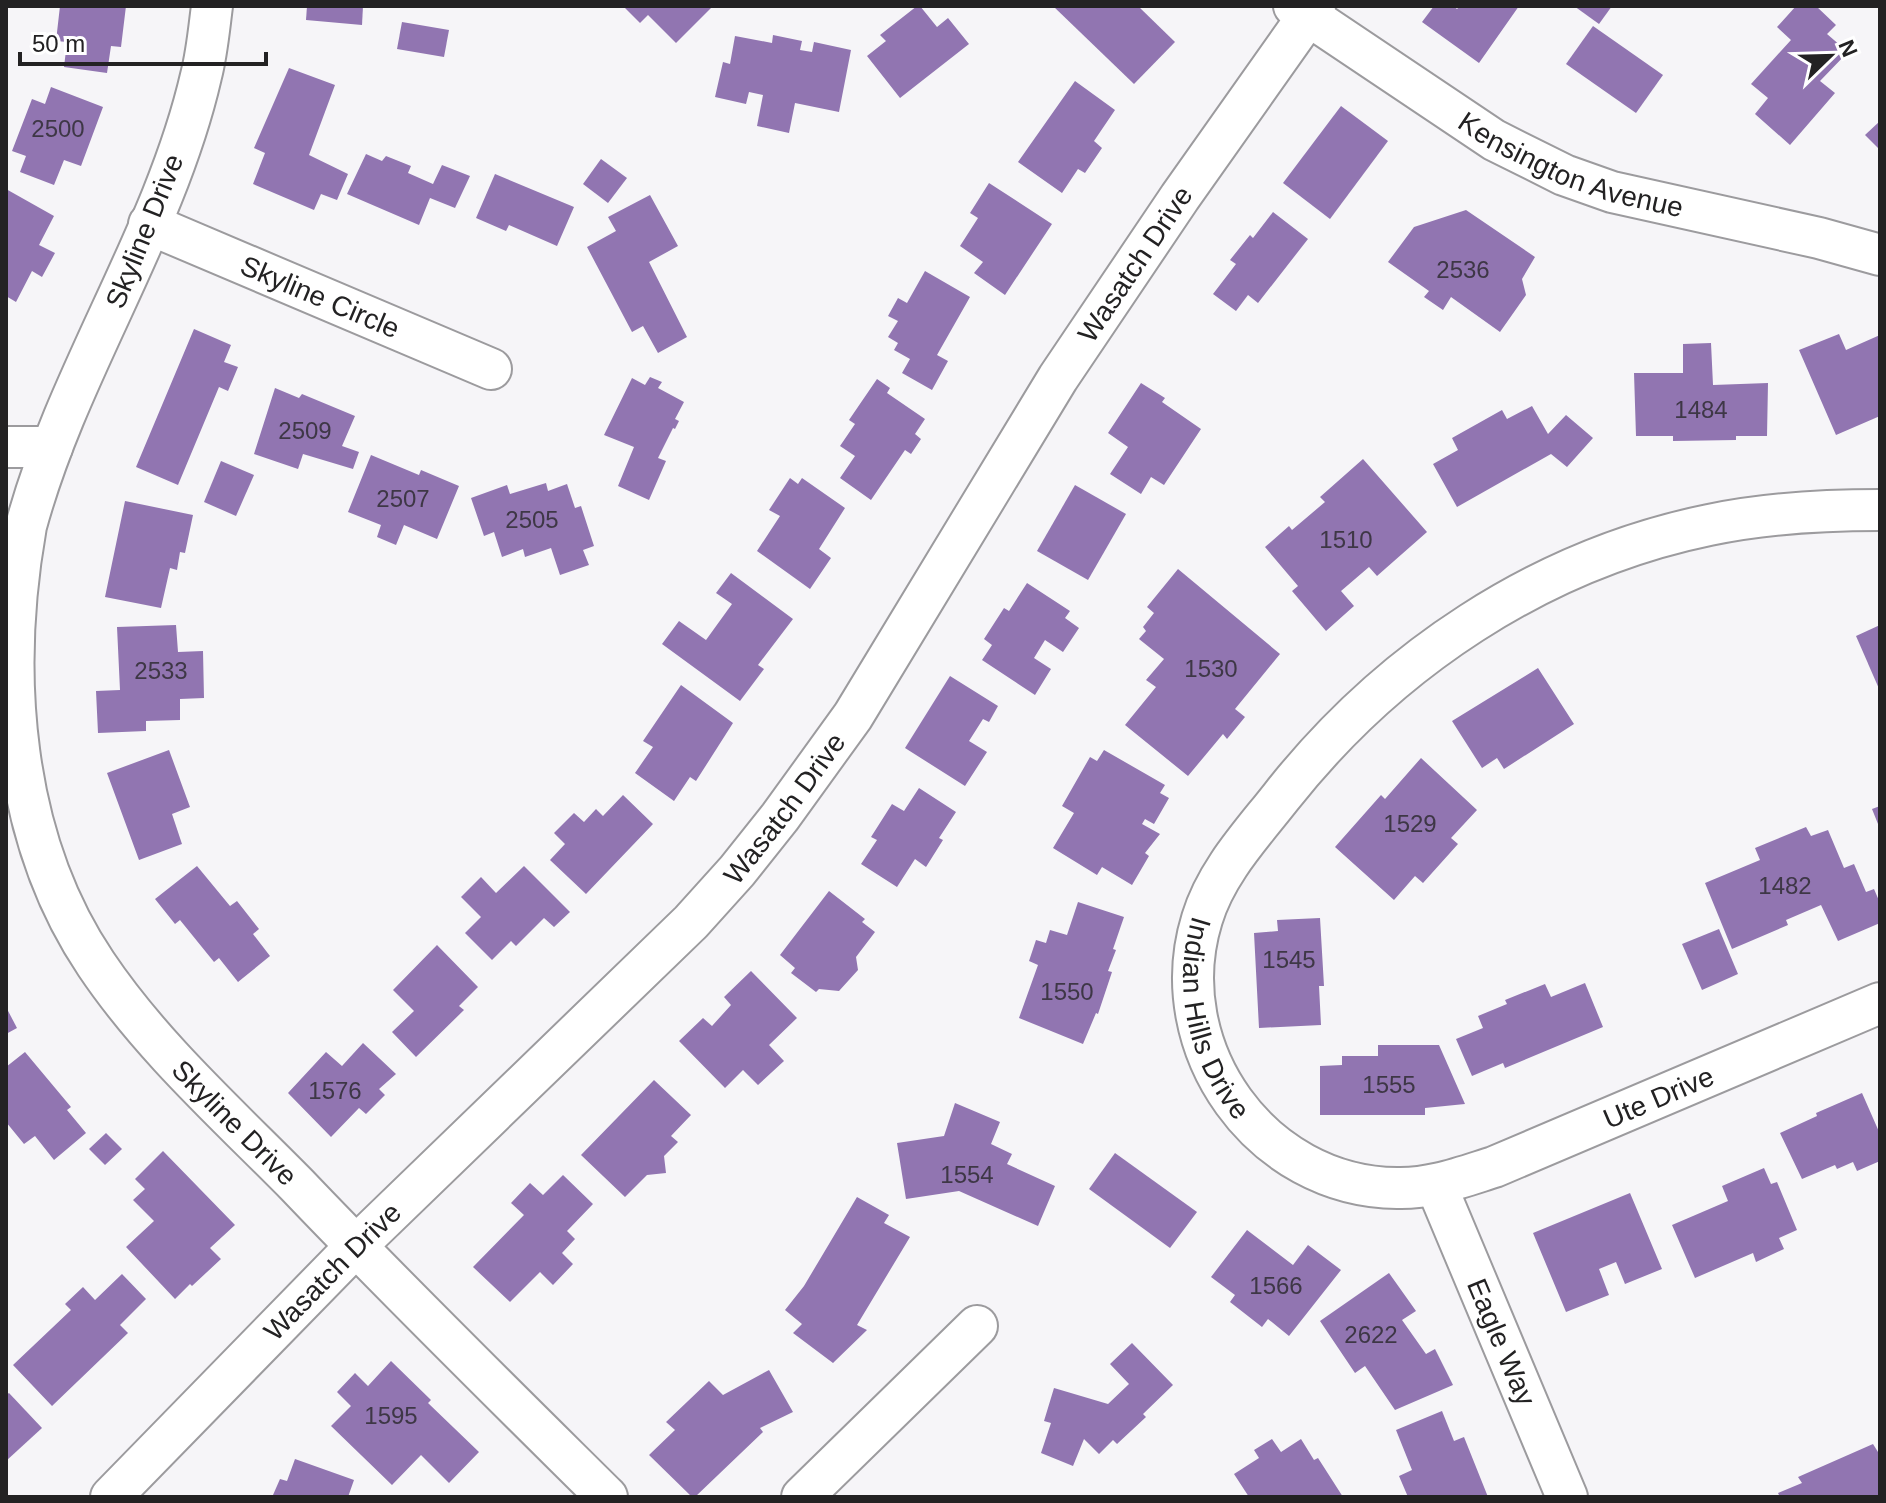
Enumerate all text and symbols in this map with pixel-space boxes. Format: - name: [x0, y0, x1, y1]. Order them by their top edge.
- scale bar: [20, 16, 266, 66]
- north arrow: [1790, 16, 1870, 96]
- text: 50 m: [32, 30, 85, 57]
- text: N: [1833, 36, 1863, 61]
- street label: Kensington Avenue: [1453, 106, 1686, 223]
- house number: 2500: [31, 115, 85, 142]
- street label: Skyline Drive: [99, 150, 189, 313]
- street label: Wasatch Drive: [1072, 180, 1199, 348]
- street label: Skyline Circle: [236, 250, 404, 344]
- house number: 2536: [1436, 256, 1490, 283]
- house number: 1484: [1674, 396, 1728, 423]
- house number: 2509: [278, 417, 332, 444]
- house number: 2507: [376, 485, 430, 512]
- house number: 2505: [505, 506, 559, 533]
- house number: 1510: [1319, 526, 1373, 553]
- house number: 1530: [1184, 655, 1238, 682]
- house number: 2533: [134, 657, 188, 684]
- street label: Wasatch Drive: [718, 727, 852, 890]
- house number: 1529: [1383, 810, 1437, 837]
- house number: 1482: [1758, 872, 1812, 899]
- street label: Indian Hills Drive: [1177, 914, 1256, 1125]
- house number: 1545: [1262, 946, 1316, 973]
- house number: 1550: [1040, 978, 1094, 1005]
- street label: Skyline Drive: [166, 1054, 303, 1192]
- street label: Ute Drive: [1599, 1061, 1718, 1135]
- house number: 1555: [1362, 1071, 1416, 1098]
- house number: 1576: [308, 1077, 362, 1104]
- house number: 1554: [940, 1161, 994, 1188]
- street label: Wasatch Drive: [258, 1196, 407, 1347]
- house number: 1566: [1249, 1272, 1303, 1299]
- street label: Eagle Way: [1461, 1274, 1542, 1410]
- house number: 2622: [1344, 1321, 1398, 1348]
- house number: 1595: [364, 1402, 418, 1429]

